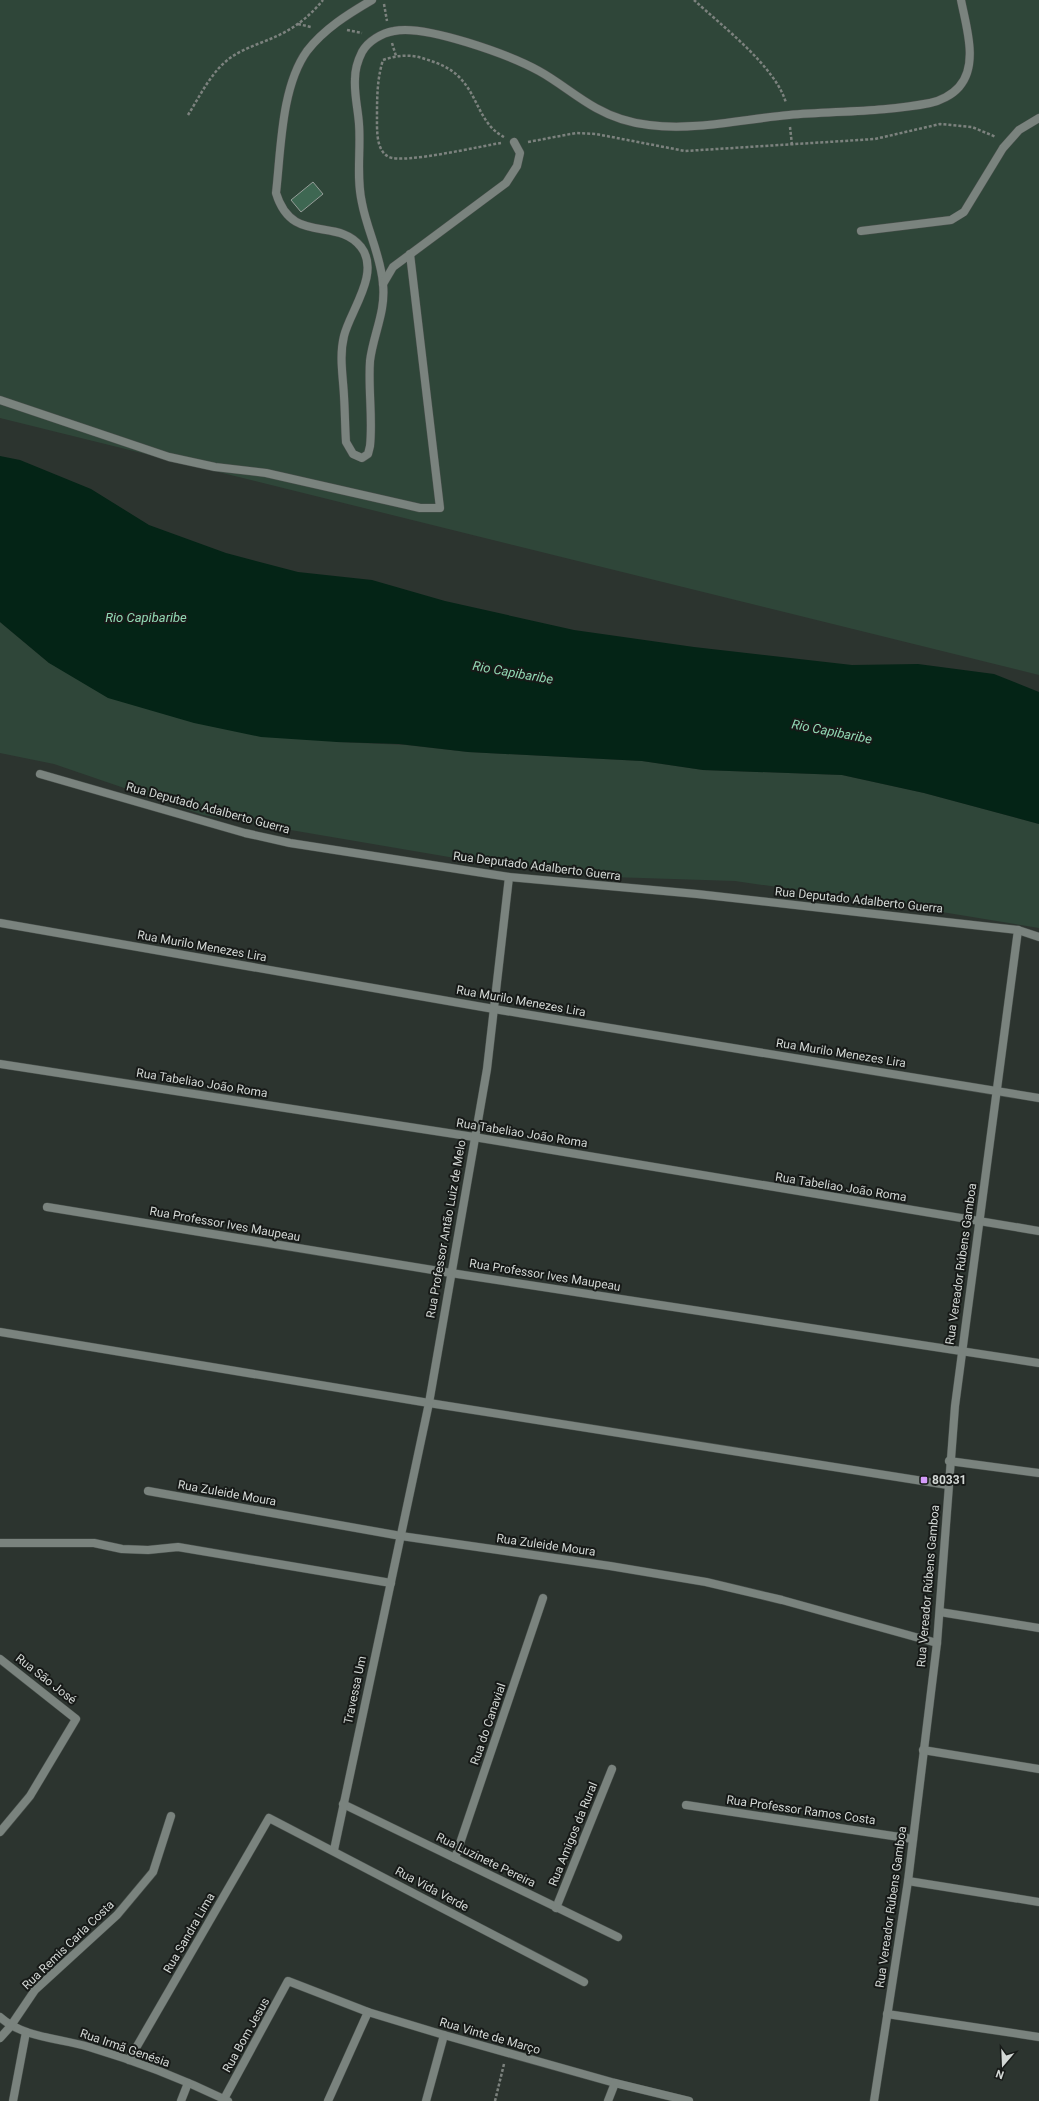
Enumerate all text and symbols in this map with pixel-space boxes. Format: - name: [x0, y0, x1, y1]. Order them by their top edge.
- water label: Rio Capibaribe: [105, 610, 187, 625]
- water label: Rio Capibaribe: [471, 658, 555, 687]
- water label: Rio Capibaribe: [790, 716, 874, 747]
- street label: Rua Deputado Adalberto Guerra: [125, 779, 291, 837]
- street label: Rua Deputado Adalberto Guerra: [452, 849, 622, 883]
- street label: Rua Deputado Adalberto Guerra: [774, 884, 944, 916]
- street label: Rua Murilo Menezes Lira: [136, 928, 268, 964]
- street label: Rua Murilo Menezes Lira: [455, 983, 587, 1019]
- street label: Rua Murilo Menezes Lira: [775, 1036, 907, 1070]
- street label: Rua Tabeliao João Roma: [135, 1066, 269, 1100]
- street label: Rua Tabeliao João Roma: [455, 1116, 589, 1150]
- street label: Rua Professor Antão Luiz de Melo: [423, 1139, 469, 1319]
- street label: Rua Tabeliao João Roma: [774, 1170, 908, 1204]
- street label: Rua Vereador Rúbens Gamboa: [943, 1182, 979, 1346]
- street label: Rua Professor Ives Maupeau: [148, 1204, 302, 1244]
- street label: Rua Professor Ives Maupeau: [468, 1256, 622, 1294]
- place label: 80331: [932, 1473, 966, 1487]
- marker: 80331: [919, 1475, 929, 1485]
- street label: Rua Zuleide Moura: [177, 1477, 277, 1509]
- street label: Rua Vereador Rúbens Gamboa: [914, 1504, 942, 1668]
- street label: Rua Zuleide Moura: [496, 1531, 596, 1559]
- street label: Rua São José: [13, 1651, 79, 1707]
- street label: Travessa Um: [341, 1655, 369, 1725]
- street label: Rua do Canavial: [467, 1681, 509, 1767]
- street label: Rua Amigos da Rural: [546, 1780, 600, 1888]
- street label: Rua Professor Ramos Costa: [726, 1793, 876, 1827]
- street label: Rua Vereador Rúbens Gamboa: [873, 1825, 909, 1989]
- street label: Rua Luzinete Pereira: [434, 1830, 538, 1890]
- street label: Rua Vida Verde: [393, 1864, 471, 1914]
- street label: Rua Sandra Lima: [160, 1890, 218, 1976]
- street label: Rua Remis Carla Costa: [19, 1898, 117, 1992]
- street label: Rua Bom Jesus: [220, 1995, 272, 2075]
- street label: Rua Vinte de Março: [438, 2015, 542, 2057]
- street label: Rua Irmã Genésia: [78, 2026, 172, 2070]
- north arrow: [983, 2045, 1023, 2085]
- text: N: [994, 2066, 1006, 2081]

